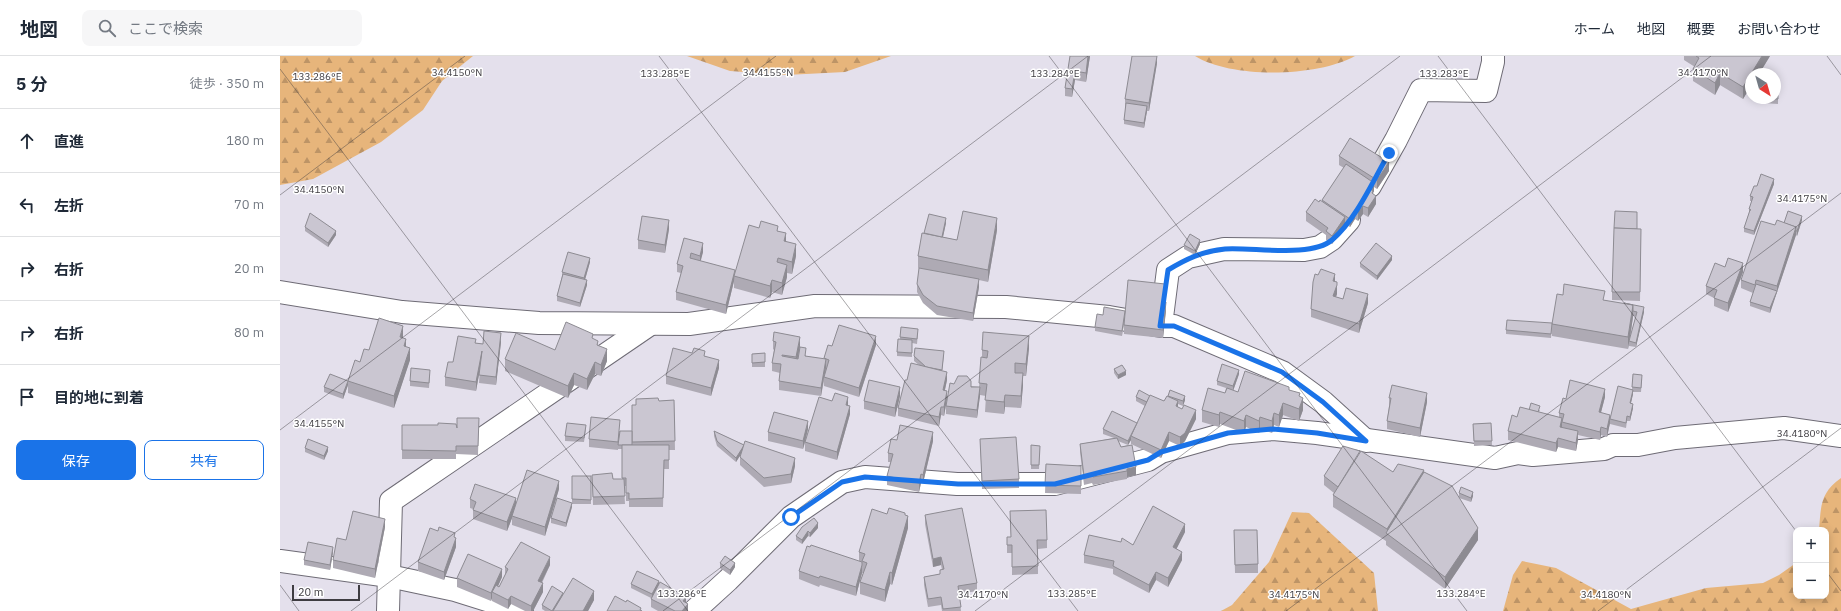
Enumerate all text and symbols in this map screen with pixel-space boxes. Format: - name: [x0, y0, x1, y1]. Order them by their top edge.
- search box: [82, 10, 362, 46]
- text: 地図: [20, 17, 58, 41]
- icon: search: [96, 17, 118, 39]
- text: ここで検索: [128, 19, 203, 38]
- text: ホーム: [1573, 20, 1615, 38]
- text: 地図: [1637, 20, 1665, 38]
- text: 概要: [1687, 20, 1715, 38]
- text: お問い合わせ: [1737, 20, 1821, 38]
- text: 34.4150°N: [432, 66, 482, 79]
- text: 34.4155°N: [743, 66, 793, 79]
- text: 34.4170°N: [1678, 66, 1728, 79]
- text: 133.285°E: [640, 67, 690, 80]
- text: 133.284°E: [1030, 67, 1080, 80]
- text: 133.283°E: [1419, 67, 1469, 80]
- north arrow: [1745, 68, 1781, 104]
- text: 133.286°E: [292, 70, 342, 83]
- text: 5 分: [16, 73, 47, 95]
- text: 徒歩 · 350 m: [190, 75, 264, 92]
- icon: ahead: [16, 130, 38, 152]
- text: 直進: [54, 132, 84, 151]
- text: 180 m: [226, 132, 264, 149]
- route end: [1380, 144, 1398, 162]
- text: 34.4150°N: [294, 183, 344, 196]
- text: 34.4175°N: [1777, 192, 1827, 205]
- icon: left: [16, 194, 38, 216]
- text: 左折: [54, 196, 84, 215]
- text: 70 m: [234, 196, 264, 213]
- icon: right: [16, 258, 38, 280]
- text: 右折: [54, 260, 84, 279]
- text: 20 m: [234, 260, 264, 277]
- icon: right: [16, 322, 38, 344]
- text: 右折: [54, 324, 84, 343]
- text: 80 m: [234, 324, 264, 341]
- icon: arrive: [16, 386, 38, 408]
- text: 目的地に到着: [54, 388, 144, 407]
- text: 34.4155°N: [294, 417, 344, 430]
- text: 34.4180°N: [1777, 427, 1827, 440]
- button: 保存: [16, 440, 136, 480]
- button: 共有: [144, 440, 264, 480]
- route start: [782, 508, 800, 526]
- map controls: [1793, 527, 1829, 599]
- button: +: [1793, 527, 1829, 563]
- button: −: [1793, 563, 1829, 599]
- scale bar: [292, 583, 360, 602]
- text: 20 m: [298, 585, 323, 599]
- text: 133.286°E: [657, 587, 707, 600]
- text: 133.285°E: [1047, 587, 1097, 600]
- text: 133.284°E: [1436, 587, 1486, 600]
- text: 34.4170°N: [958, 588, 1008, 601]
- text: 34.4175°N: [1269, 588, 1319, 601]
- text: 34.4180°N: [1581, 588, 1631, 601]

